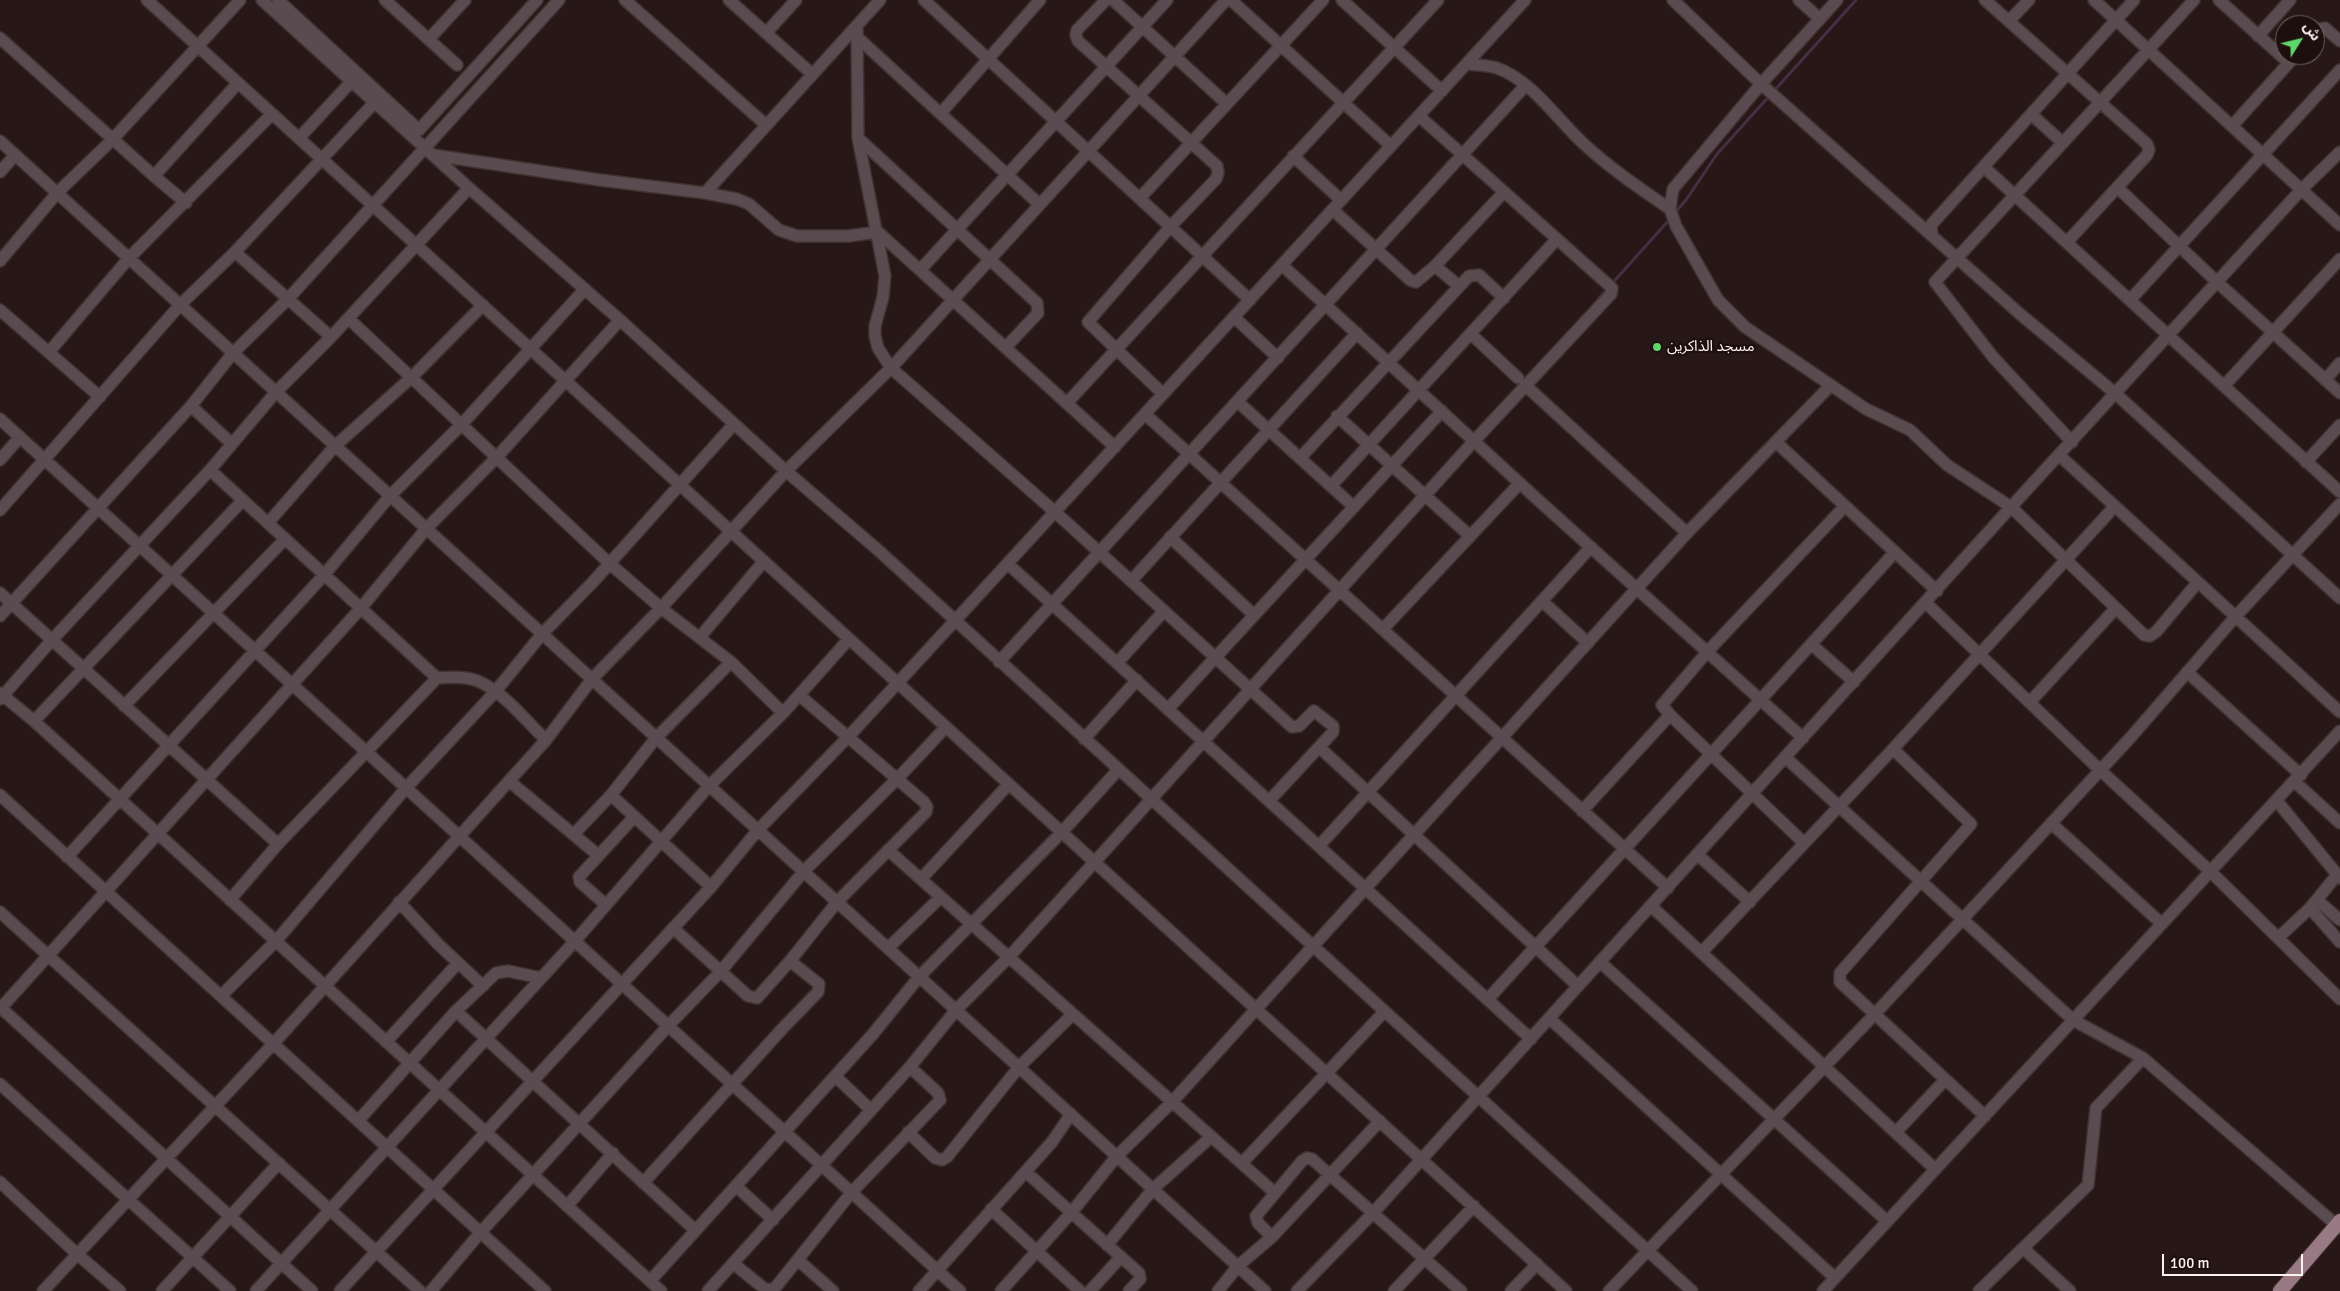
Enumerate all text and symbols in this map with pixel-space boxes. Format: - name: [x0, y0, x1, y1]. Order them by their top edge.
- north arrow: [2275, 15, 2325, 65]
- text: ش: [2299, 19, 2324, 44]
- place label: مسجد الذاكرين: [1667, 338, 1755, 356]
- marker: مسجد الذاكرين: [1651, 341, 1663, 353]
- scale bar: [2165, 1244, 2306, 1276]
- text: 100 m: [2170, 1254, 2210, 1272]

